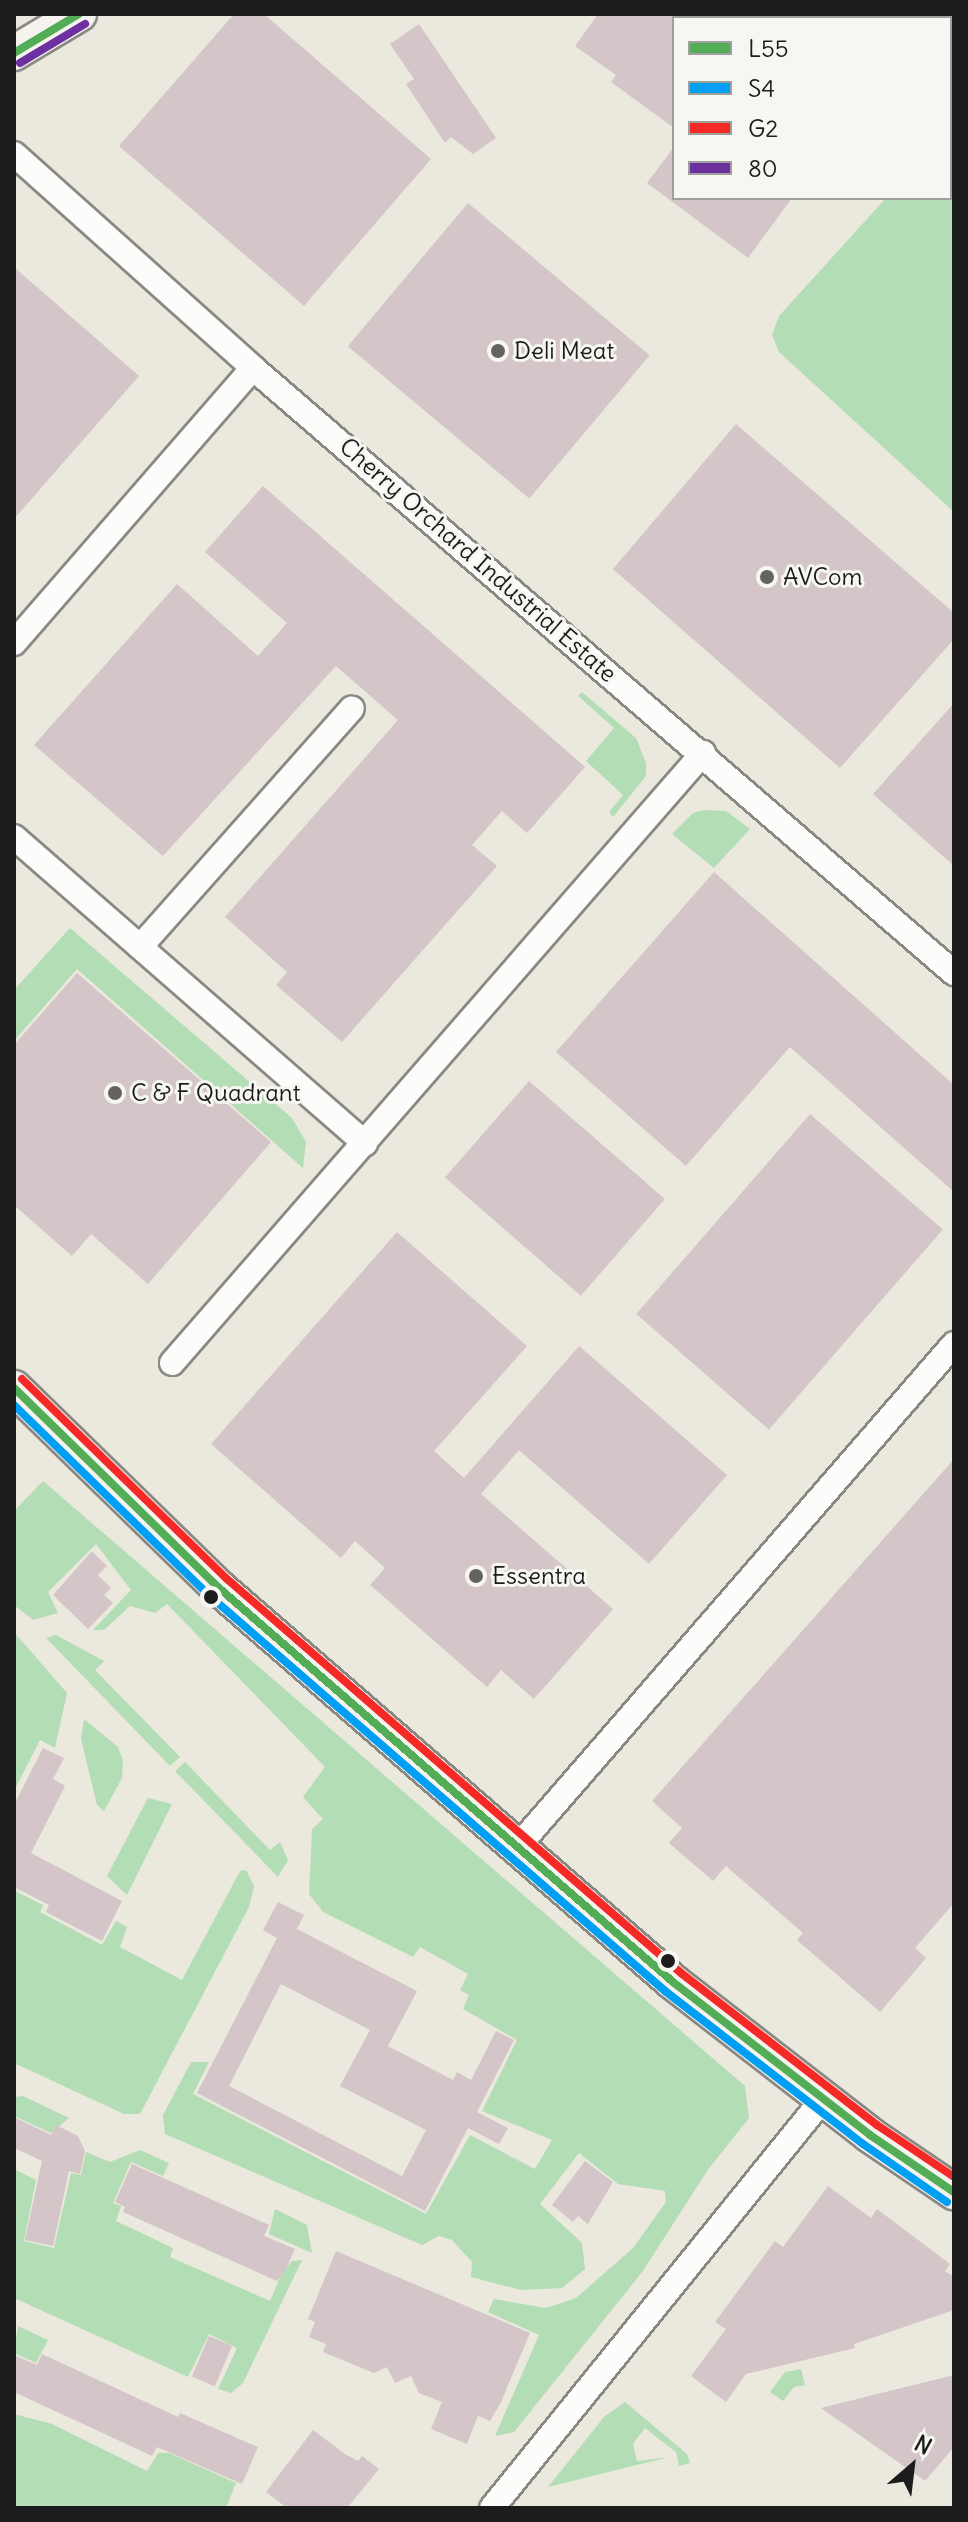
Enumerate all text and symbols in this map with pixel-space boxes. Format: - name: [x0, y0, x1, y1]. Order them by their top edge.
- legend: [672, 16, 952, 200]
- text: L55: [748, 33, 789, 63]
- text: S4: [748, 73, 775, 103]
- text: G2: [748, 113, 778, 143]
- text: 80: [748, 153, 778, 183]
- place label: Deli Meat: [514, 337, 614, 365]
- marker: Deli Meat: [489, 342, 507, 360]
- street label: Cherry Orchard Industrial Estate: [334, 432, 622, 688]
- place label: AVCom: [783, 563, 863, 591]
- marker: AVCom: [758, 568, 776, 586]
- place label: C & F Quadrant: [131, 1079, 301, 1107]
- marker: C & F Quadrant: [106, 1084, 124, 1102]
- place label: Essentra: [492, 1562, 586, 1590]
- marker: Essentra: [467, 1567, 485, 1585]
- unlabelled marker: [203, 1589, 219, 1605]
- unlabelled marker: [660, 1953, 676, 1969]
- north arrow: [872, 2426, 952, 2506]
- text: N: [910, 2429, 937, 2461]

